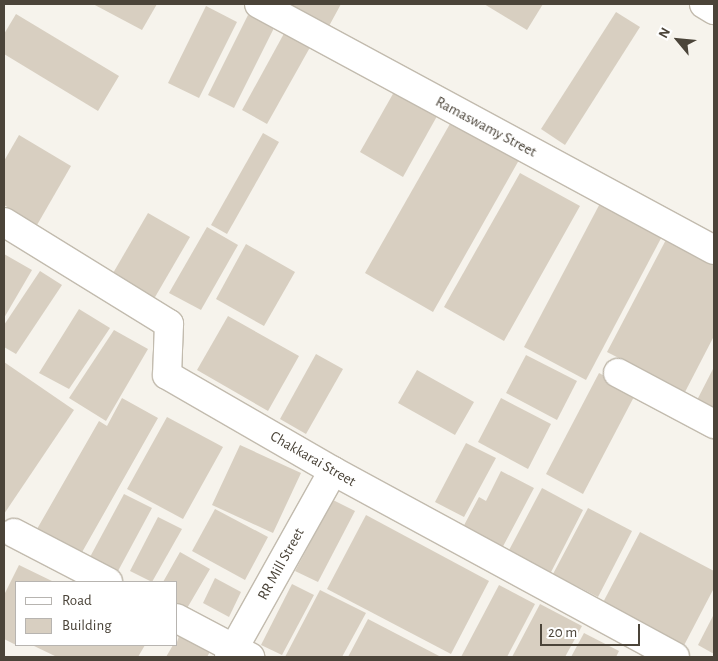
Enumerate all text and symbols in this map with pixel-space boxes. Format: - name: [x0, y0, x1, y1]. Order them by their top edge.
- north arrow: [653, 15, 703, 65]
- text: N: [656, 25, 673, 41]
- street label: Ramaswamy Street: [432, 93, 540, 161]
- street label: Chakkarai Street: [267, 427, 359, 491]
- street label: RR Mill Street: [254, 525, 308, 603]
- legend: [15, 581, 178, 646]
- text: Road: [62, 593, 92, 608]
- scale bar: [543, 614, 643, 646]
- text: Building: [62, 618, 112, 633]
- text: 20 m: [548, 625, 577, 640]

